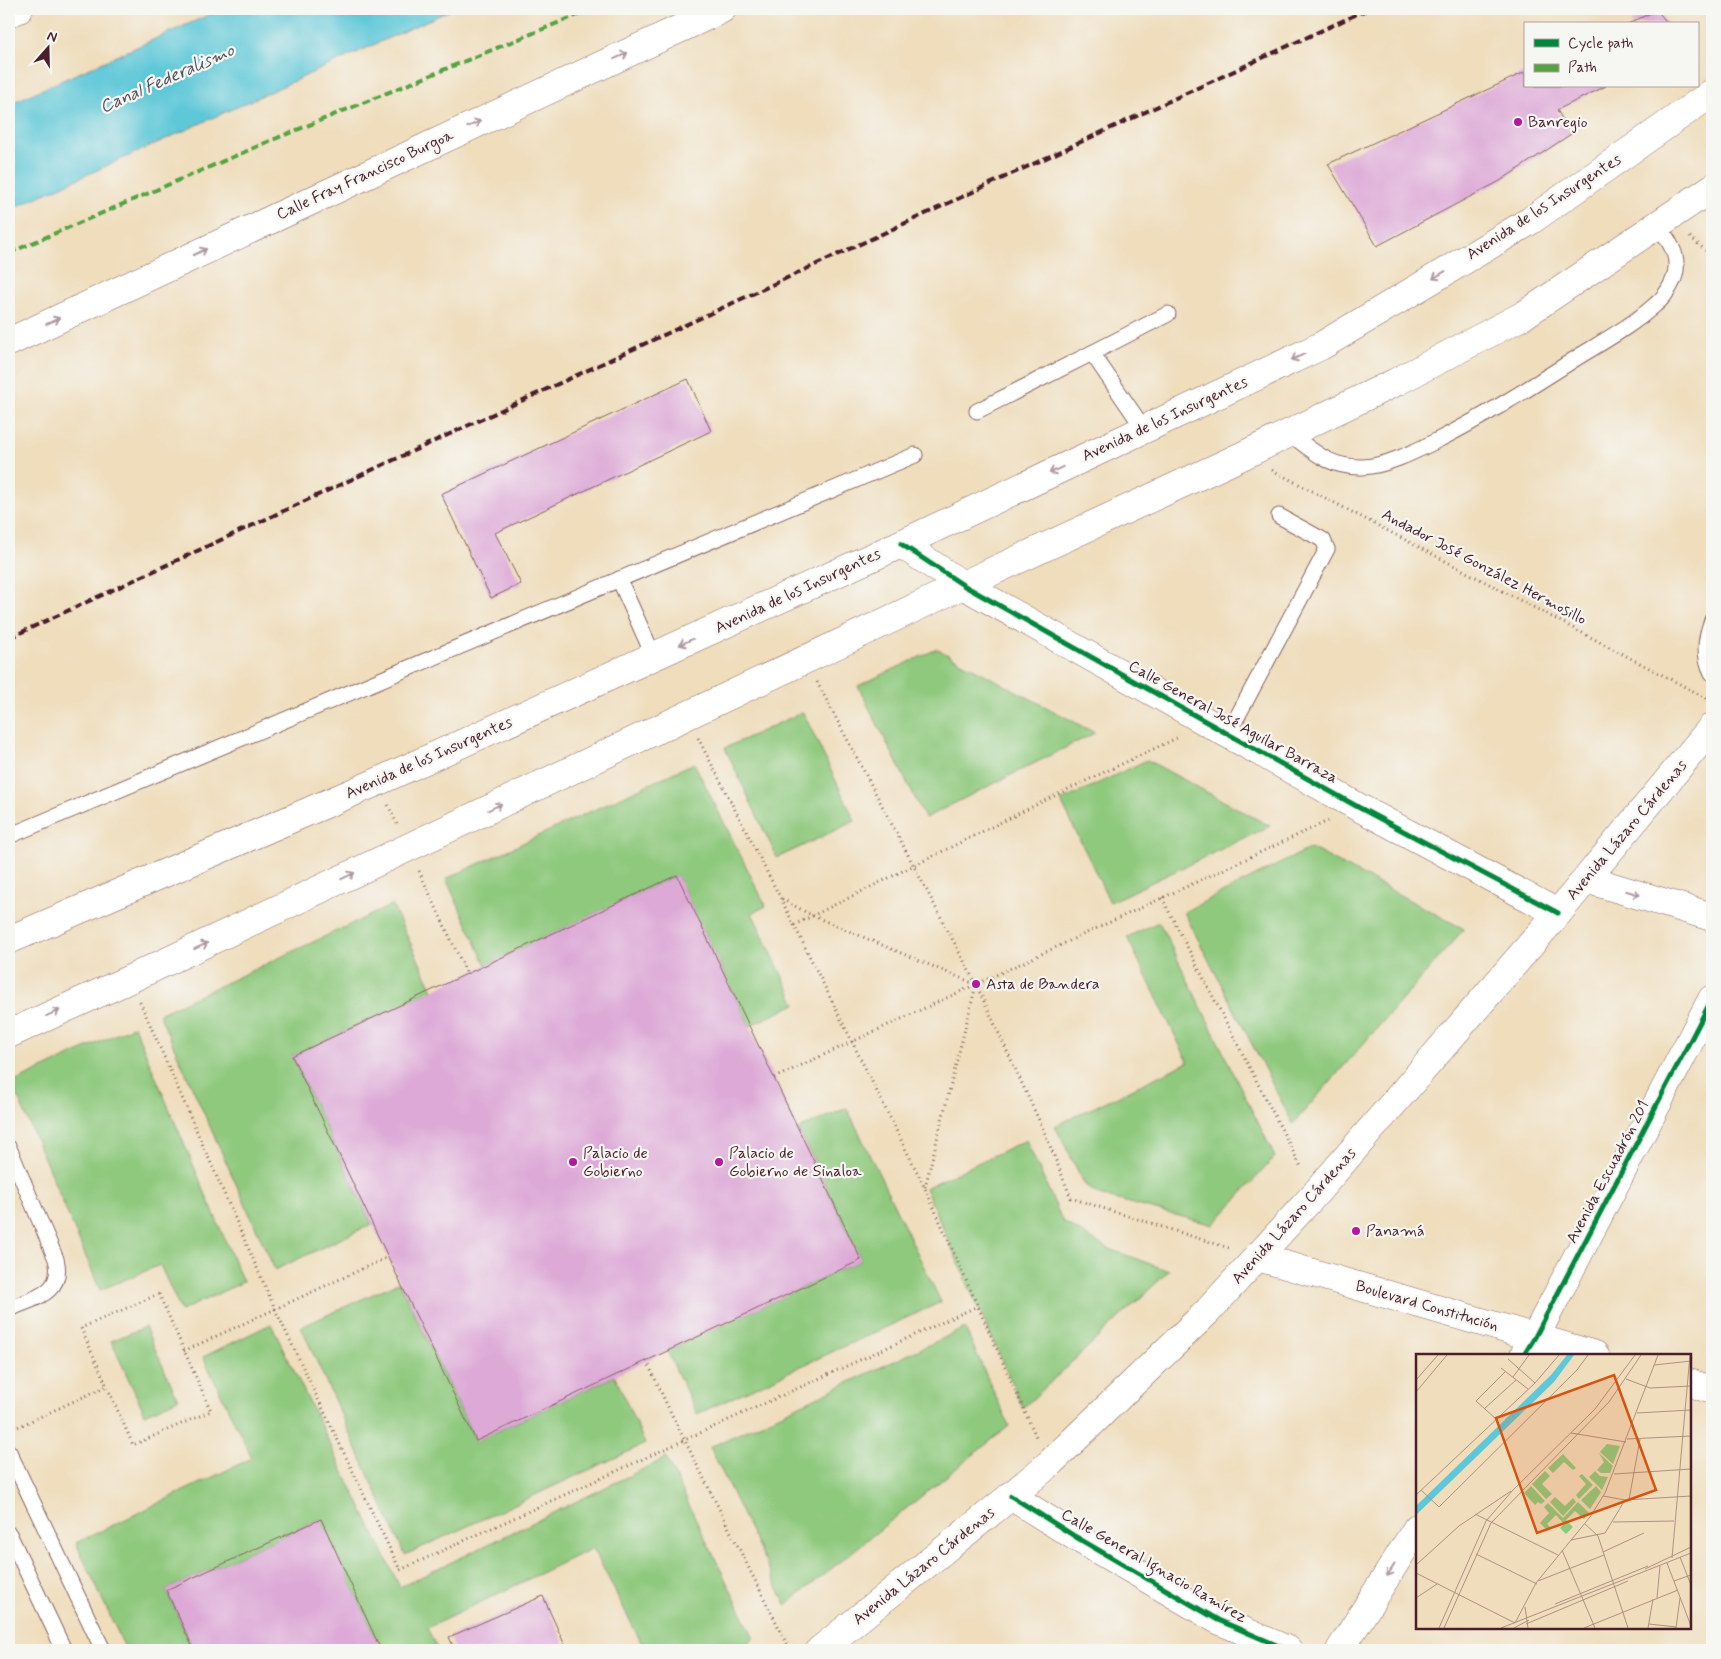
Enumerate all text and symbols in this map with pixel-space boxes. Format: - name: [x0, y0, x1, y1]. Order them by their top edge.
- north arrow: [22, 22, 72, 72]
- legend: [1524, 22, 1698, 88]
- text: N: [45, 27, 60, 47]
- text: Cycle path: [1568, 34, 1633, 54]
- water label: Canal Federalismo: [96, 38, 239, 119]
- one-way arrow: [613, 50, 628, 60]
- text: Path: [1568, 58, 1597, 78]
- place label: Banregio: [1528, 112, 1588, 133]
- marker: Banregio: [1512, 116, 1524, 128]
- one-way arrow: [466, 119, 481, 128]
- street label: Calle Fray Francisco Burgoa: [273, 125, 458, 226]
- street label: Avenida de los Insurgentes: [1463, 149, 1625, 265]
- one-way arrow: [192, 247, 207, 257]
- one-way arrow: [1432, 271, 1446, 281]
- one-way arrow: [45, 316, 60, 326]
- one-way arrow: [1291, 352, 1306, 362]
- street label: Avenida de los Insurgentes: [1079, 371, 1251, 467]
- one-way arrow: [1049, 466, 1064, 476]
- street label: Andador José González Hermosillo: [1378, 504, 1590, 630]
- street label: Avenida de los Insurgentes: [712, 543, 884, 639]
- one-way arrow: [679, 637, 694, 647]
- street label: Calle General José Aguilar Barraza: [1125, 656, 1341, 788]
- street label: Avenida de los Insurgentes: [342, 712, 516, 804]
- street label: Avenida Lázaro Cárdenas: [1562, 755, 1692, 905]
- one-way arrow: [487, 802, 502, 811]
- one-way arrow: [340, 871, 355, 881]
- one-way arrow: [1624, 889, 1640, 898]
- one-way arrow: [193, 940, 208, 950]
- place label: Asta de Bandera: [986, 974, 1100, 995]
- marker: Asta de Bandera: [970, 978, 982, 990]
- one-way arrow: [45, 1008, 60, 1018]
- street label: Avenida Escuadrón 201: [1561, 1097, 1655, 1247]
- place label: Palacio de Gobierno: [583, 1143, 648, 1182]
- place label: Palacio de Gobierno de Sinaloa: [729, 1143, 862, 1182]
- street label: Avenida Lázaro Cárdenas: [1227, 1143, 1361, 1289]
- marker: Palacio de Gobierno: [567, 1156, 579, 1168]
- marker: Palacio de Gobierno de Sinaloa: [713, 1156, 725, 1168]
- place label: Panamá: [1366, 1221, 1425, 1242]
- marker: Panamá: [1350, 1225, 1362, 1237]
- street label: Boulevard Constitución: [1353, 1276, 1501, 1336]
- inset map: [1416, 1354, 1691, 1629]
- street label: Avenida Lázaro Cárdenas: [849, 1502, 999, 1630]
- street label: Calle General Ignacio Ramírez: [1057, 1504, 1251, 1629]
- one-way arrow: [1386, 1562, 1396, 1576]

